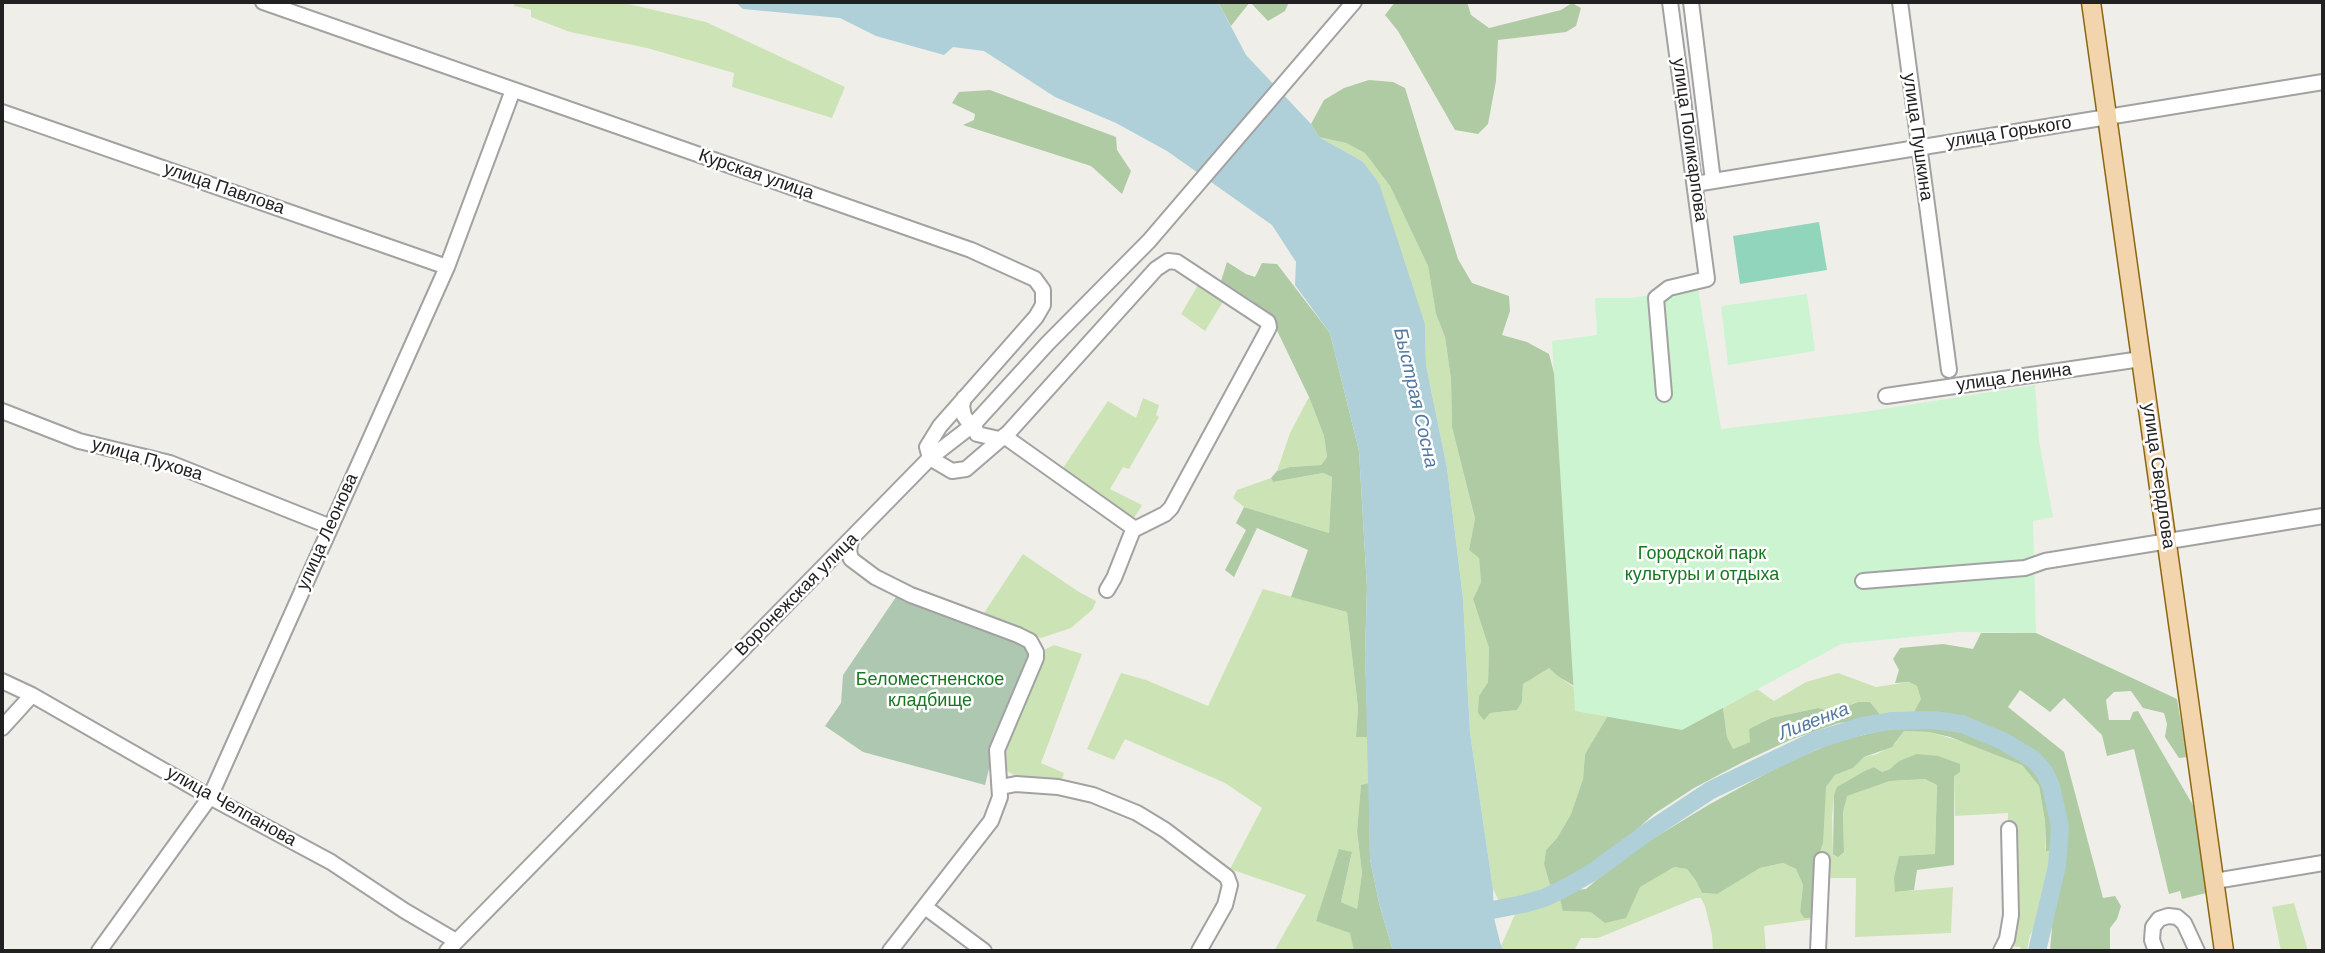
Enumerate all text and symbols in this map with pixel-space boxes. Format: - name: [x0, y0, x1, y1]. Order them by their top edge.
- street label: улица Поликарпова: [1667, 57, 1711, 223]
- street label: улица Пушкина: [1897, 72, 1937, 202]
- street label: улица Горького: [1945, 112, 2073, 154]
- street label: Курская улица: [695, 145, 817, 205]
- street label: улица Павлова: [161, 158, 287, 220]
- water label: Быстрая Сосна: [1388, 326, 1442, 470]
- street label: улица Ленина: [1955, 359, 2073, 397]
- street label: улица Свердлова: [2137, 402, 2179, 550]
- street label: улица Пухова: [89, 434, 205, 486]
- street label: улица Леонова: [293, 470, 363, 594]
- street label: Воронежская улица: [731, 529, 863, 661]
- park label: Городской парк культуры и отдыха: [1625, 543, 1779, 586]
- park label: Беломестненское кладбище: [856, 669, 1004, 712]
- water label: Ливенка: [1776, 698, 1852, 746]
- street label: улица Челпанова: [162, 762, 300, 852]

